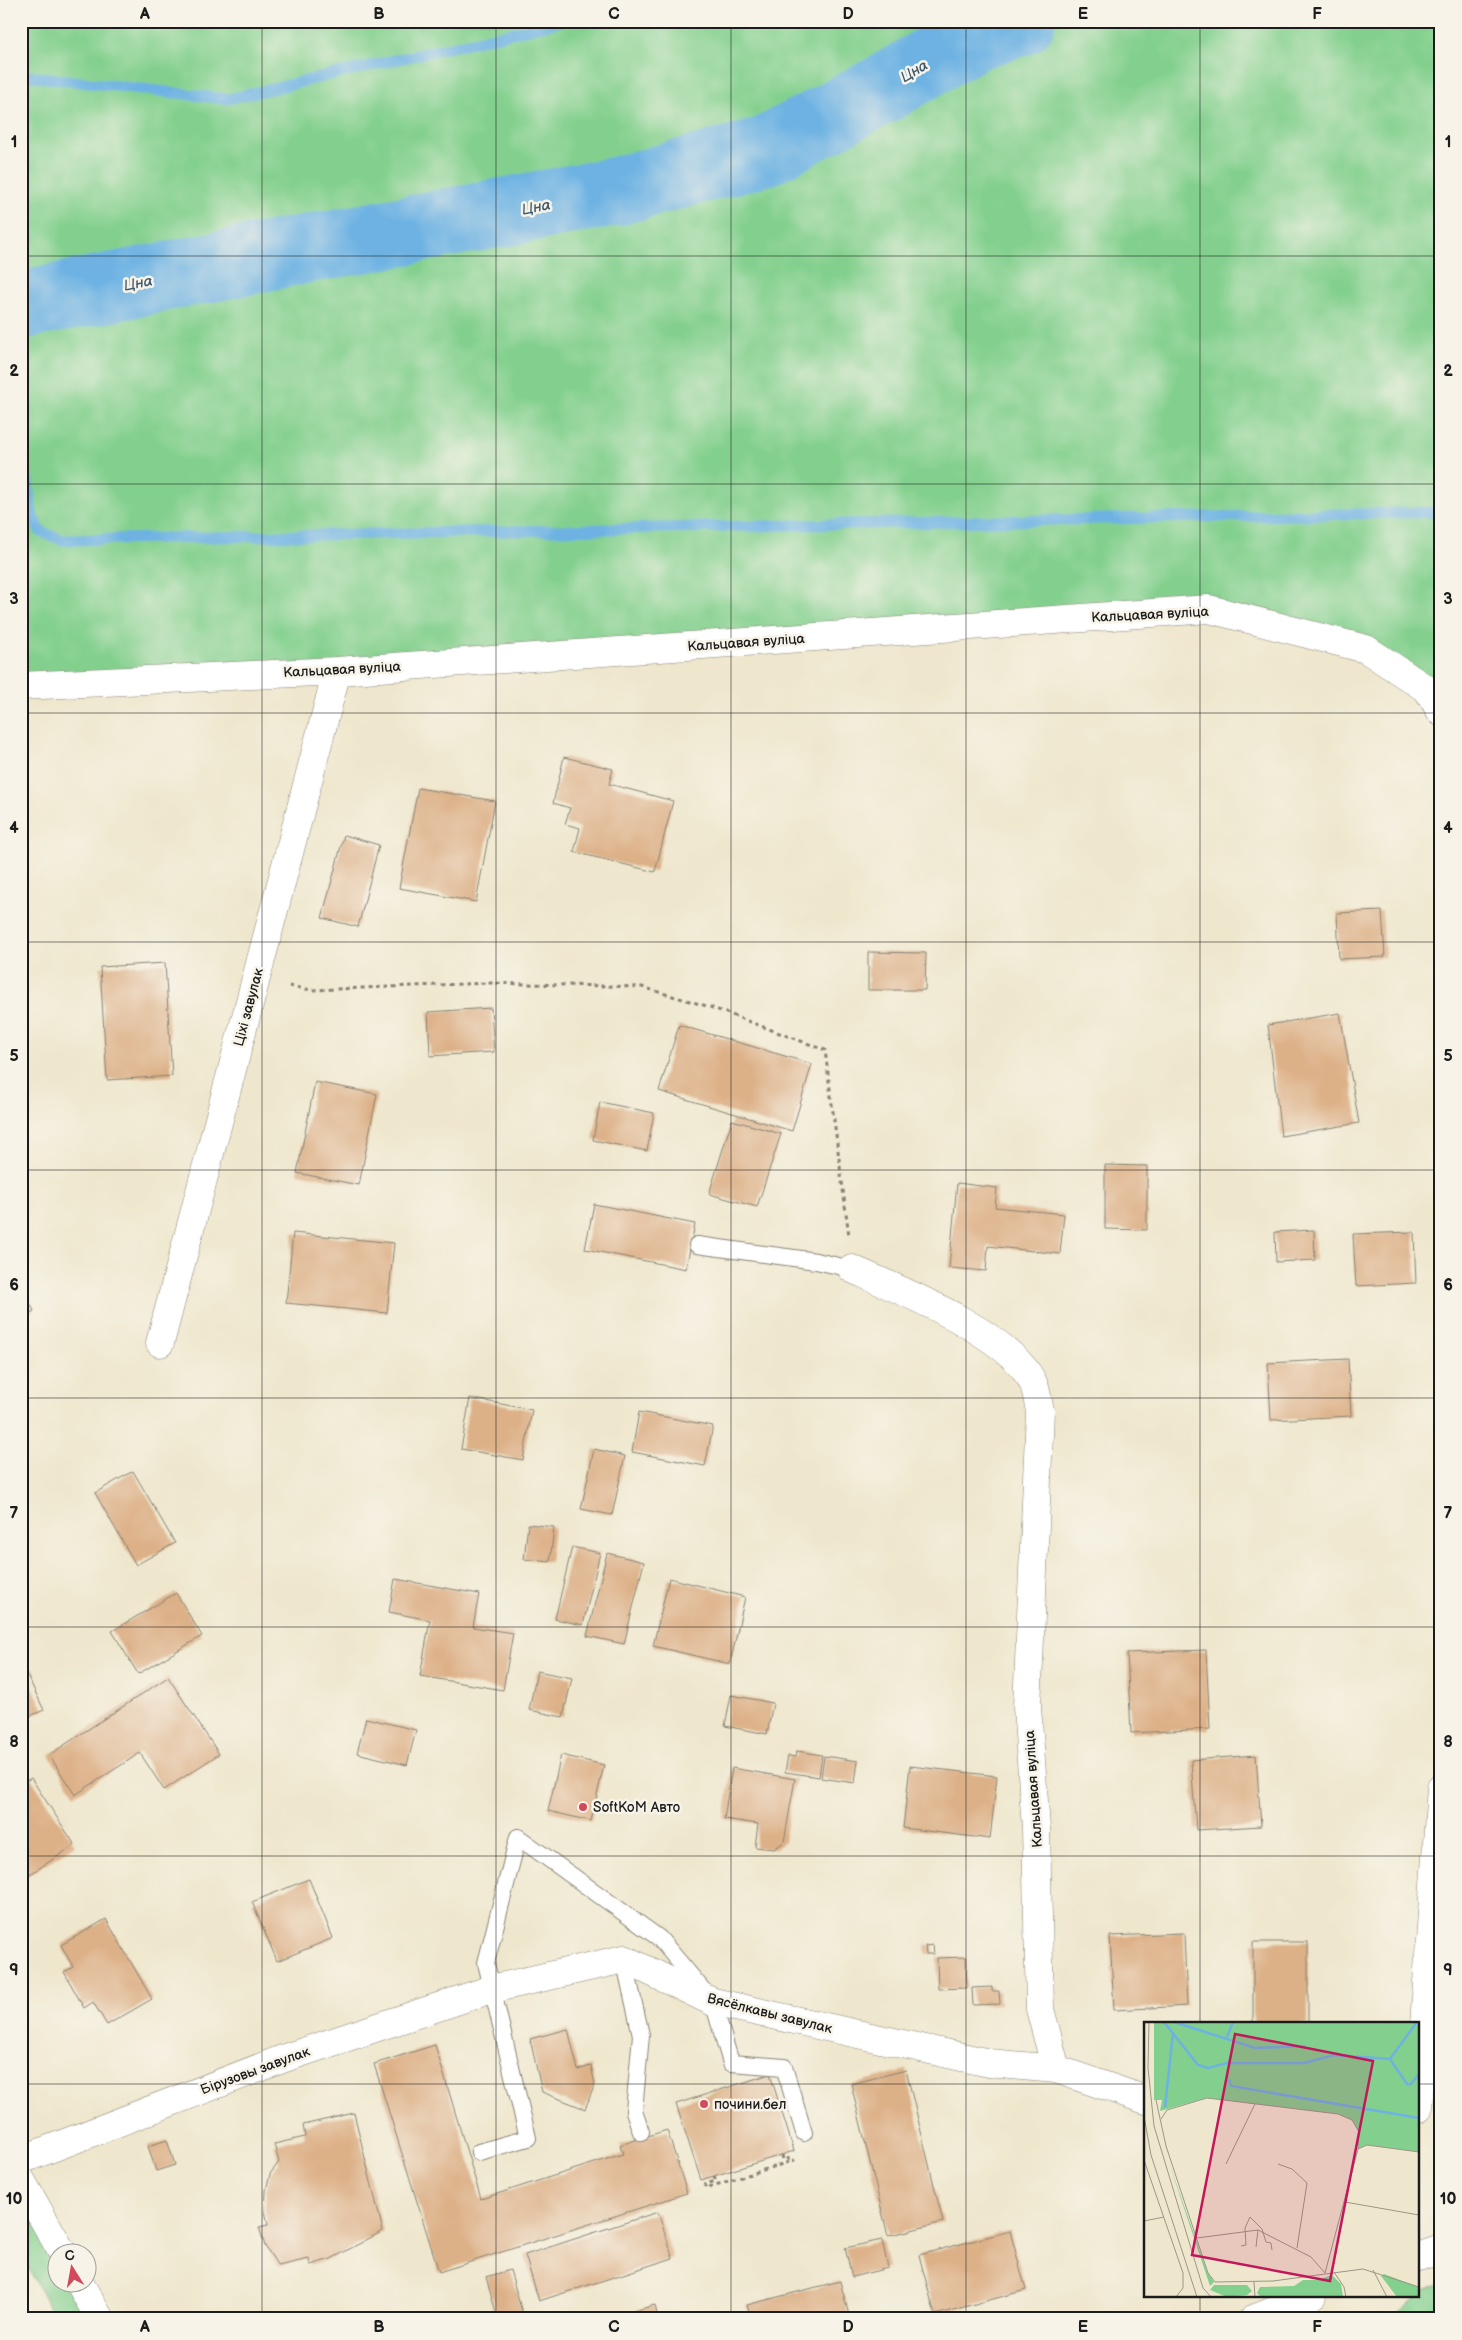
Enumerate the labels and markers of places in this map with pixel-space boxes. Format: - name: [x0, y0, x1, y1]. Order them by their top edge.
- place label: SoftKoM Авто: [593, 1799, 680, 1816]
- marker: SoftKoM Авто: [577, 1801, 589, 1813]
- place label: почини.бел: [714, 2096, 786, 2113]
- marker: почини.бел: [698, 2098, 710, 2110]

